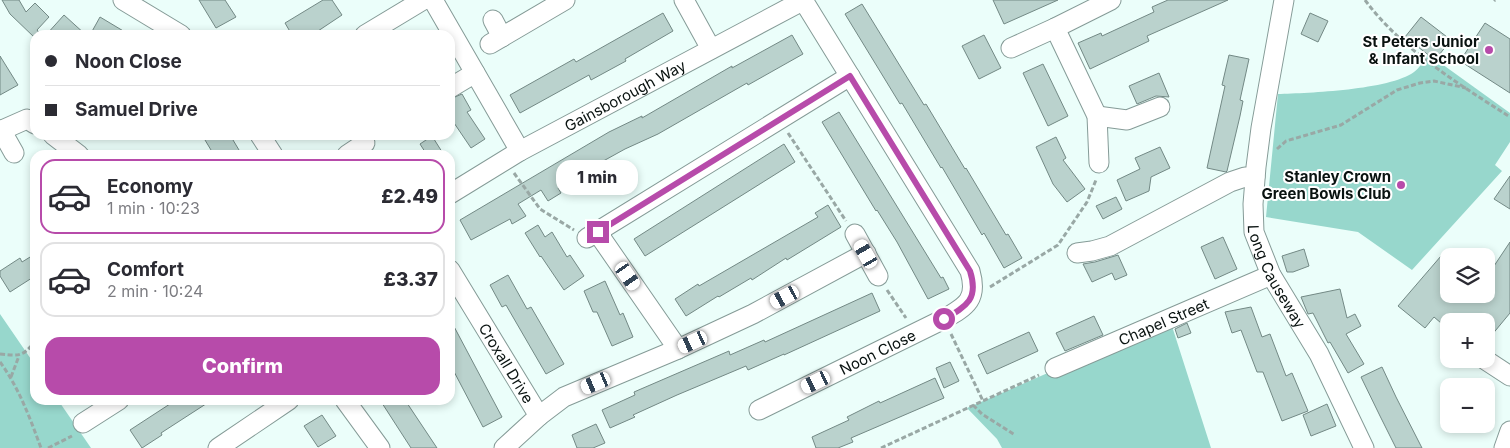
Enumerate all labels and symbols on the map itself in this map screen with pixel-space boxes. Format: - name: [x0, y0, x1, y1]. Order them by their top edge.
- place label: St Peters Junior & Infant School: [1362, 32, 1479, 68]
- marker: St Peters Junior & Infant School: [1483, 44, 1495, 56]
- street label: Gainsborough Way: [561, 55, 689, 135]
- callout: 1 min: [557, 160, 639, 194]
- place label: Stanley Crown Green Bowls Club: [1262, 167, 1391, 203]
- marker: Stanley Crown Green Bowls Club: [1395, 179, 1407, 191]
- route end: [587, 221, 609, 243]
- street label: Long Causeway: [1244, 224, 1311, 332]
- car: [852, 237, 879, 271]
- car: [613, 259, 642, 293]
- car: [768, 283, 801, 311]
- street label: Chapel Street: [1115, 294, 1212, 349]
- route start: [933, 308, 955, 330]
- street label: Croxall Drive: [475, 320, 538, 407]
- street label: Noon Close: [836, 325, 919, 379]
- car: [676, 329, 709, 355]
- car: [799, 369, 832, 395]
- car: [579, 370, 612, 396]

